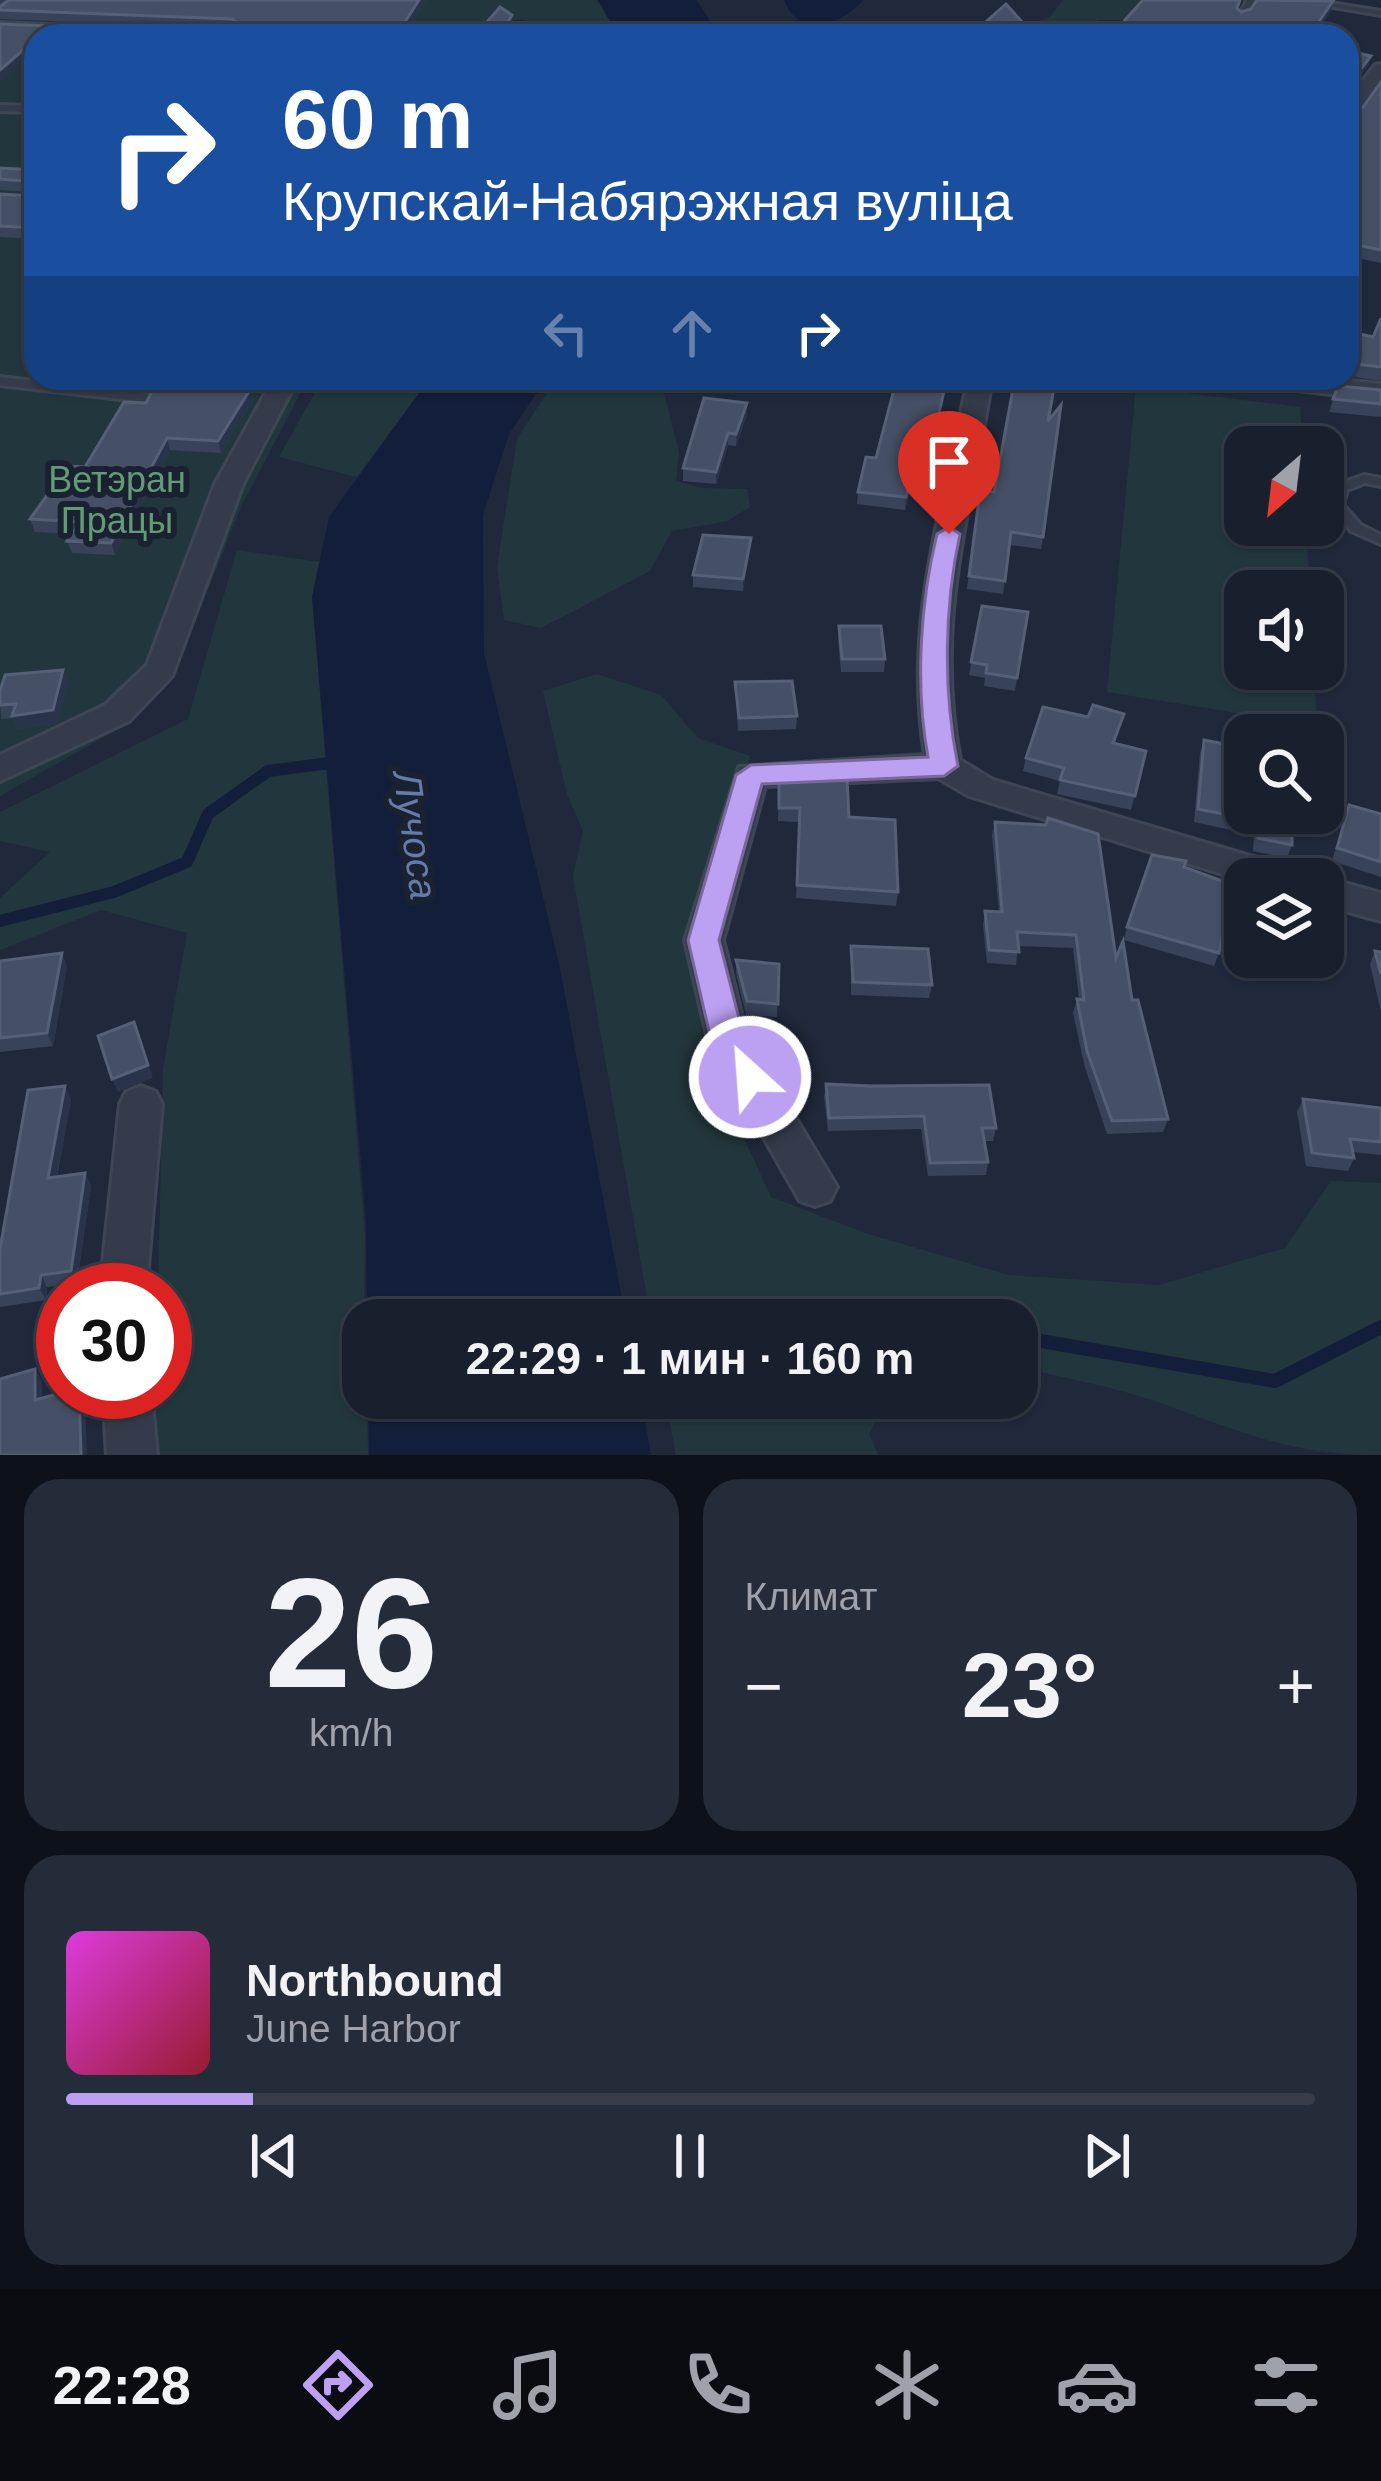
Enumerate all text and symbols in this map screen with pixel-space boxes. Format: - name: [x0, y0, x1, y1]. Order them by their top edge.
- icon: right: [84, 72, 240, 228]
- text: 60 m: [282, 72, 473, 166]
- text: Крупскай-Набярэжная вуліца: [282, 171, 1013, 231]
- icon: left: [533, 300, 599, 366]
- icon: ahead: [659, 300, 725, 366]
- icon: right: [785, 300, 851, 366]
- pin: [898, 411, 1000, 534]
- north arrow: [1224, 426, 1344, 546]
- map controls: [1224, 426, 1344, 978]
- icon: arrive: [916, 429, 982, 495]
- park label: Ветэран Працы: [48, 459, 186, 541]
- button: sound: [1224, 570, 1344, 690]
- button: search: [1224, 714, 1344, 834]
- water label: Лучоса: [385, 765, 446, 902]
- button: layers: [1224, 858, 1344, 978]
- position arrow: [687, 1014, 813, 1140]
- speed limit sign: 30: [36, 1263, 192, 1419]
- text: 22:29 · 1 мин · 160 m: [466, 1333, 914, 1384]
- text: 26: [264, 1546, 438, 1720]
- text: Климат: [745, 1575, 877, 1618]
- text: 23°: [962, 1636, 1098, 1736]
- text: −: [745, 1649, 783, 1723]
- text: +: [1276, 1649, 1315, 1723]
- text: km/h: [309, 1711, 394, 1754]
- text: Northbound: [246, 1955, 503, 2006]
- text: June Harbor: [246, 2007, 461, 2050]
- icon: previous: [241, 2123, 307, 2189]
- icon: pause: [657, 2123, 723, 2189]
- icon: next: [1074, 2123, 1140, 2189]
- icon: directions: [296, 2343, 380, 2427]
- icon: music: [486, 2343, 570, 2427]
- icon: phone: [676, 2343, 760, 2427]
- icon: climate: [865, 2343, 949, 2427]
- icon: car: [1055, 2343, 1139, 2427]
- icon: filters: [1244, 2343, 1328, 2427]
- text: 22:28: [53, 2355, 191, 2415]

